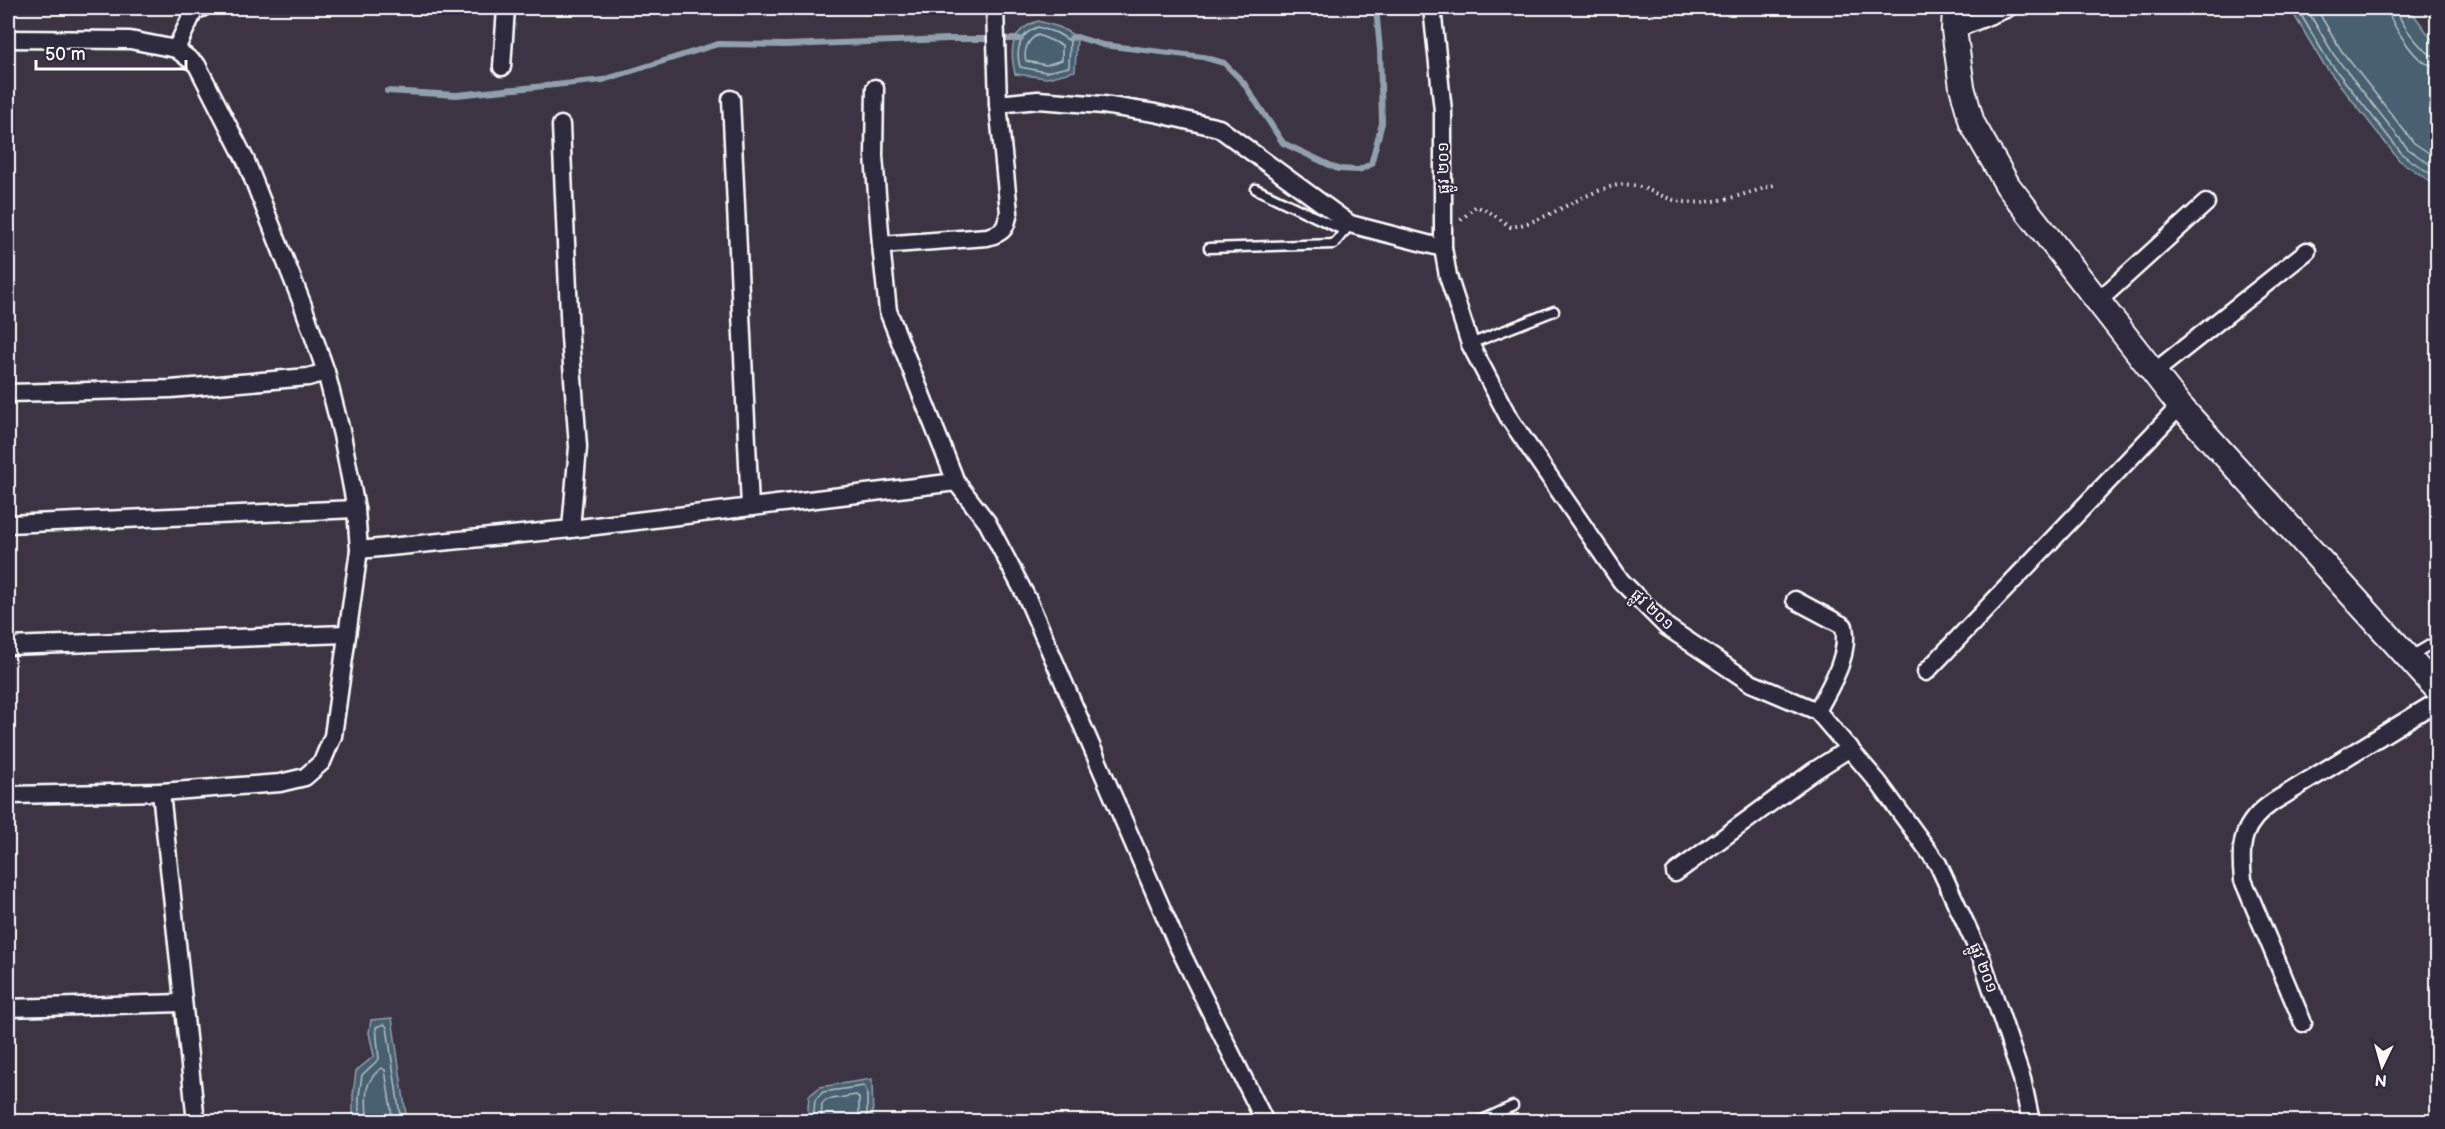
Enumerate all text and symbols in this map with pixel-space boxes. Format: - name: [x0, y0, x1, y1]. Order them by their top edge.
- scale bar: [36, 33, 186, 71]
- text: 50 m: [45, 44, 86, 65]
- street label: ផ្លូវ ២០១: [1434, 142, 1458, 194]
- street label: ផ្លូវ ២០១: [1624, 585, 1678, 637]
- street label: ផ្លូវ ២០១: [1961, 940, 2001, 997]
- north arrow: [2352, 1036, 2412, 1096]
- text: N: [2374, 1069, 2388, 1089]

